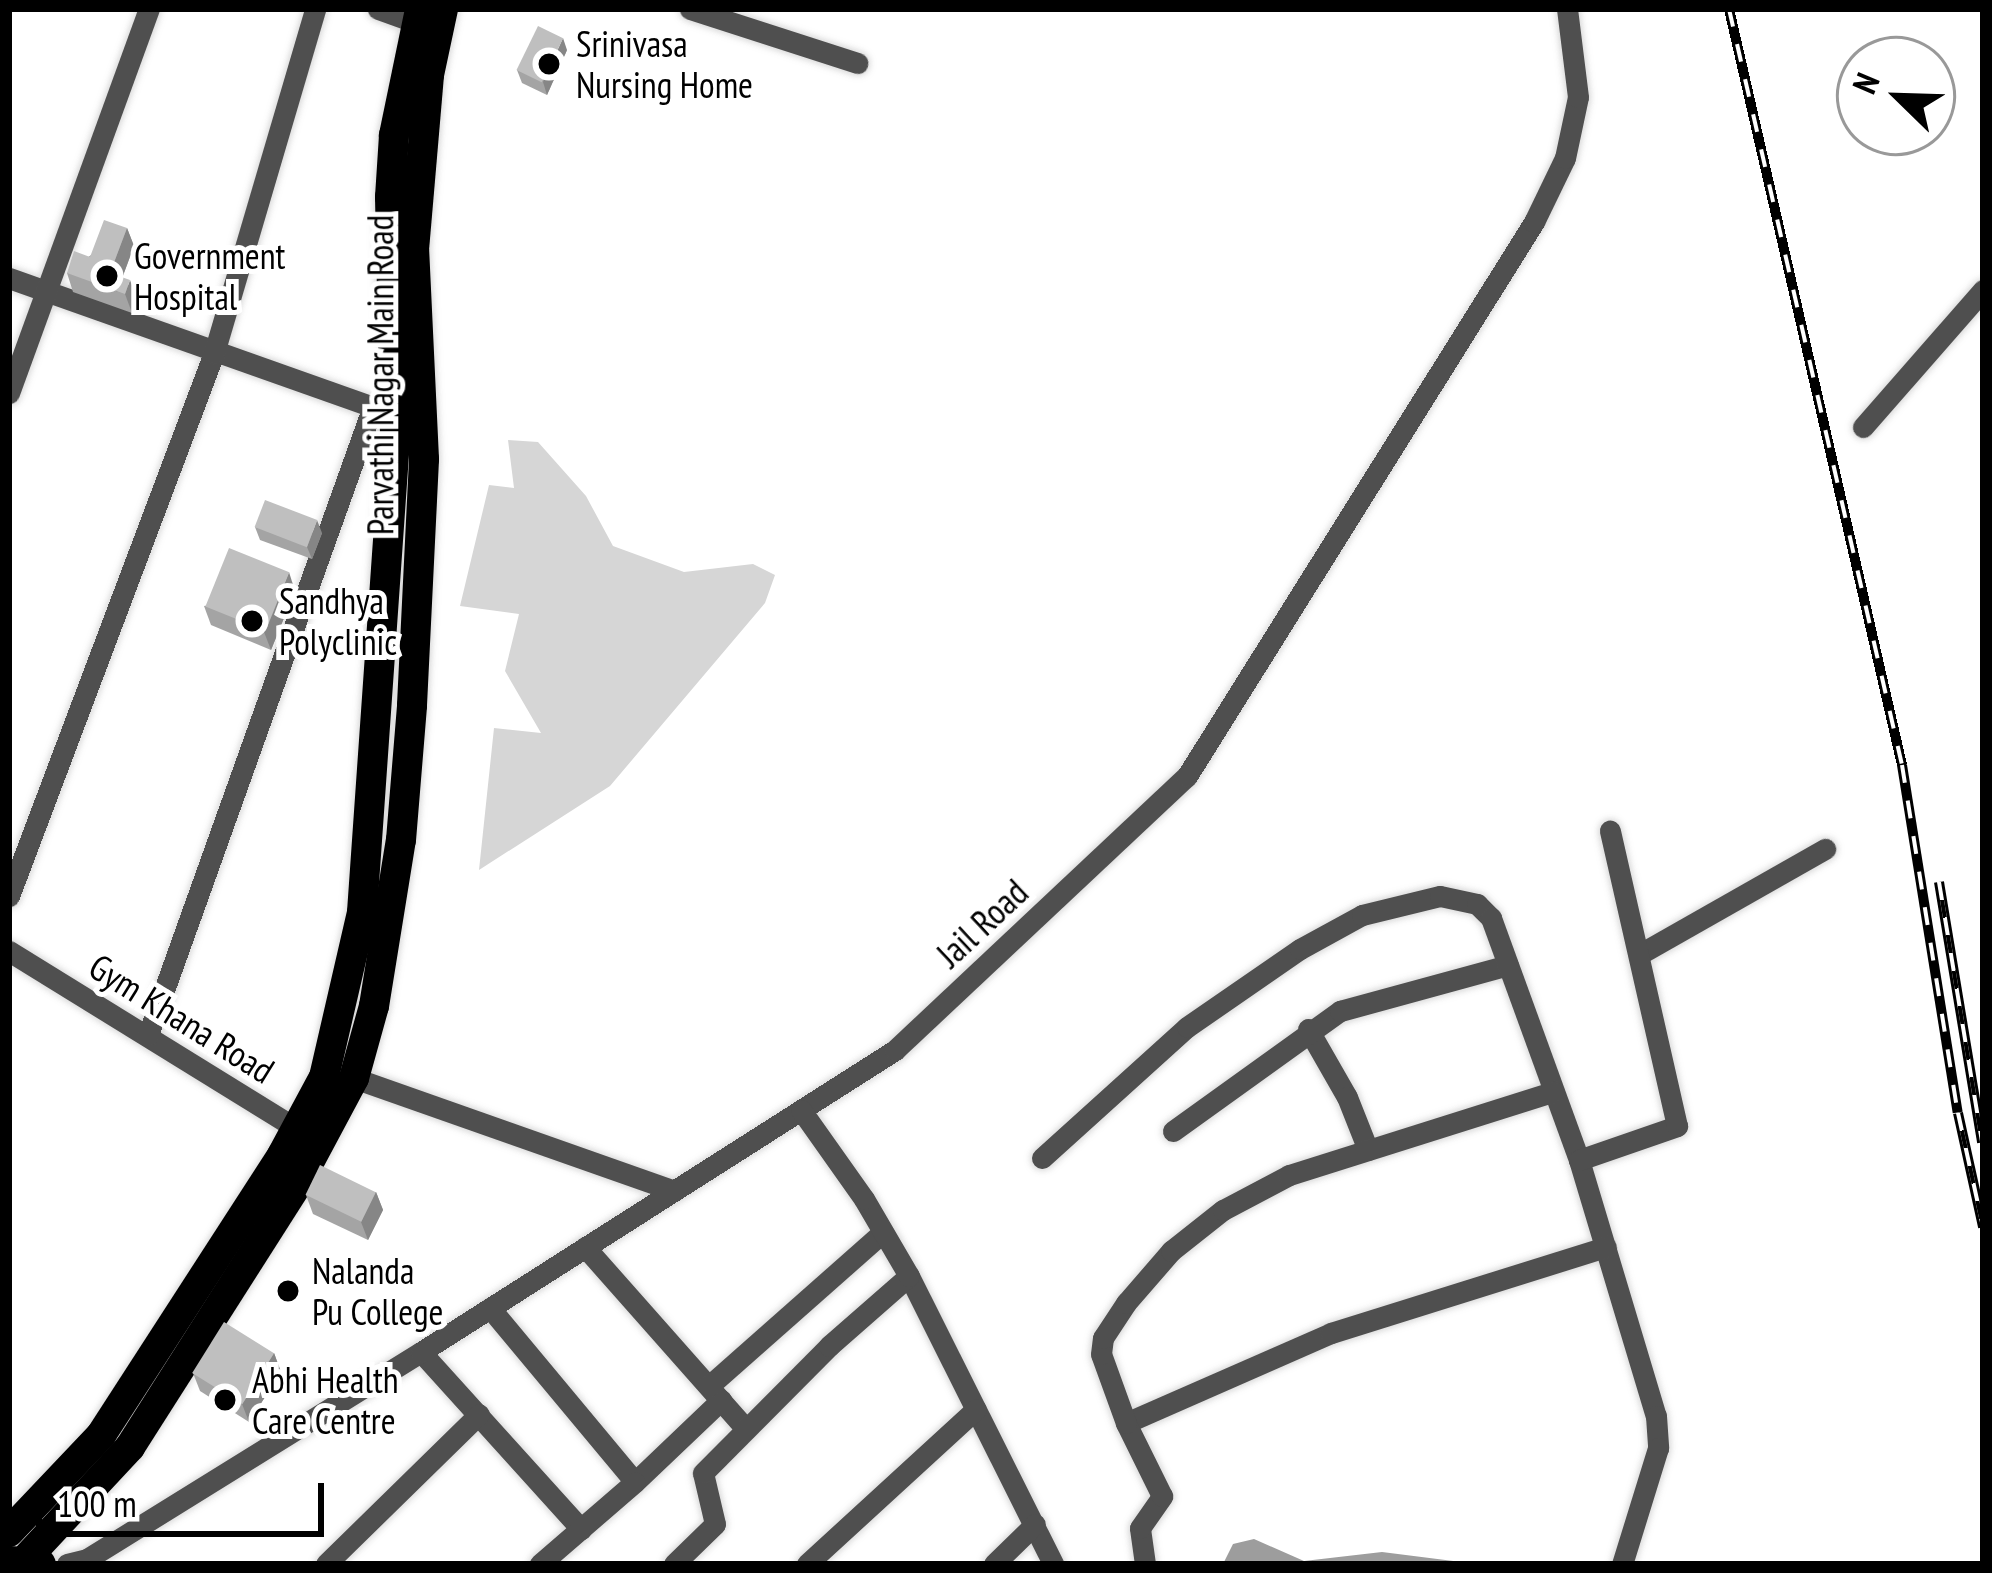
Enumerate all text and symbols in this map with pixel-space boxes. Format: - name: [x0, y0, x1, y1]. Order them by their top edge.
- place label: Srinivasa Nursing Home: [576, 21, 753, 106]
- north arrow: [1836, 36, 1956, 156]
- marker: Srinivasa Nursing Home: [533, 48, 565, 80]
- text: N: [1842, 66, 1888, 100]
- street label: Parvathi Nagar Main Road: [358, 215, 402, 535]
- place label: Government Hospital: [134, 233, 285, 318]
- marker: Government Hospital: [91, 260, 123, 292]
- place label: Sandhya Polyclinic: [279, 578, 397, 663]
- marker: Sandhya Polyclinic: [236, 605, 268, 637]
- street label: Jail Road: [928, 870, 1036, 976]
- street label: Gym Khana Road: [82, 944, 282, 1092]
- place label: Nalanda Pu College: [312, 1248, 443, 1333]
- marker: Nalanda Pu College: [275, 1278, 301, 1304]
- place label: Abhi Health Care Centre: [252, 1357, 399, 1442]
- marker: Abhi Health Care Centre: [209, 1384, 241, 1416]
- scale bar: [42, 1459, 330, 1533]
- text: 100 m: [57, 1480, 137, 1527]

